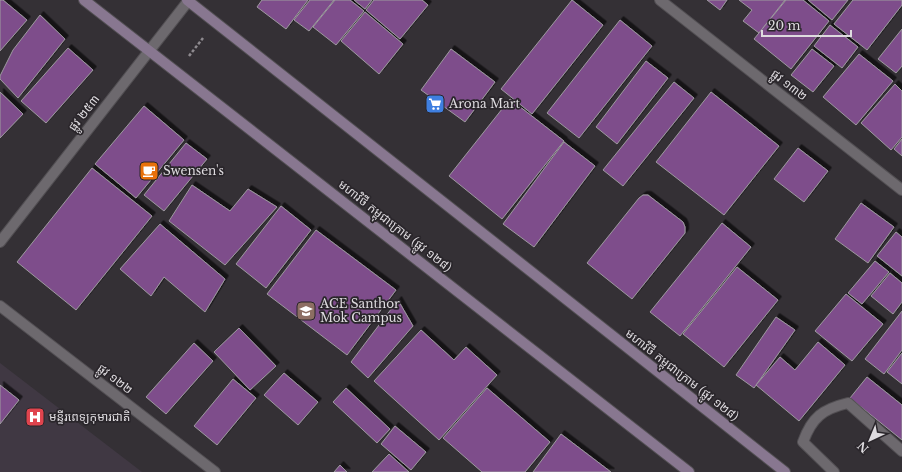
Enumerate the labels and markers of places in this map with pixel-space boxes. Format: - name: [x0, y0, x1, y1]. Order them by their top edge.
- supermarket icon: Arona Mart: [424, 93, 446, 115]
- place label: Arona Mart: [448, 96, 520, 111]
- cafe icon: Swensen's: [138, 160, 160, 182]
- place label: Swensen's: [163, 163, 224, 178]
- place label: ACE Santhor Mok Campus: [319, 296, 402, 325]
- school or university icon: ACE Santhor Mok Campus: [295, 300, 317, 322]
- hospital icon: មន្ទីរពេទ្យកុមារជាតិ: [24, 406, 46, 428]
- place label: មន្ទីរពេទ្យកុមារជាតិ: [49, 409, 130, 424]

